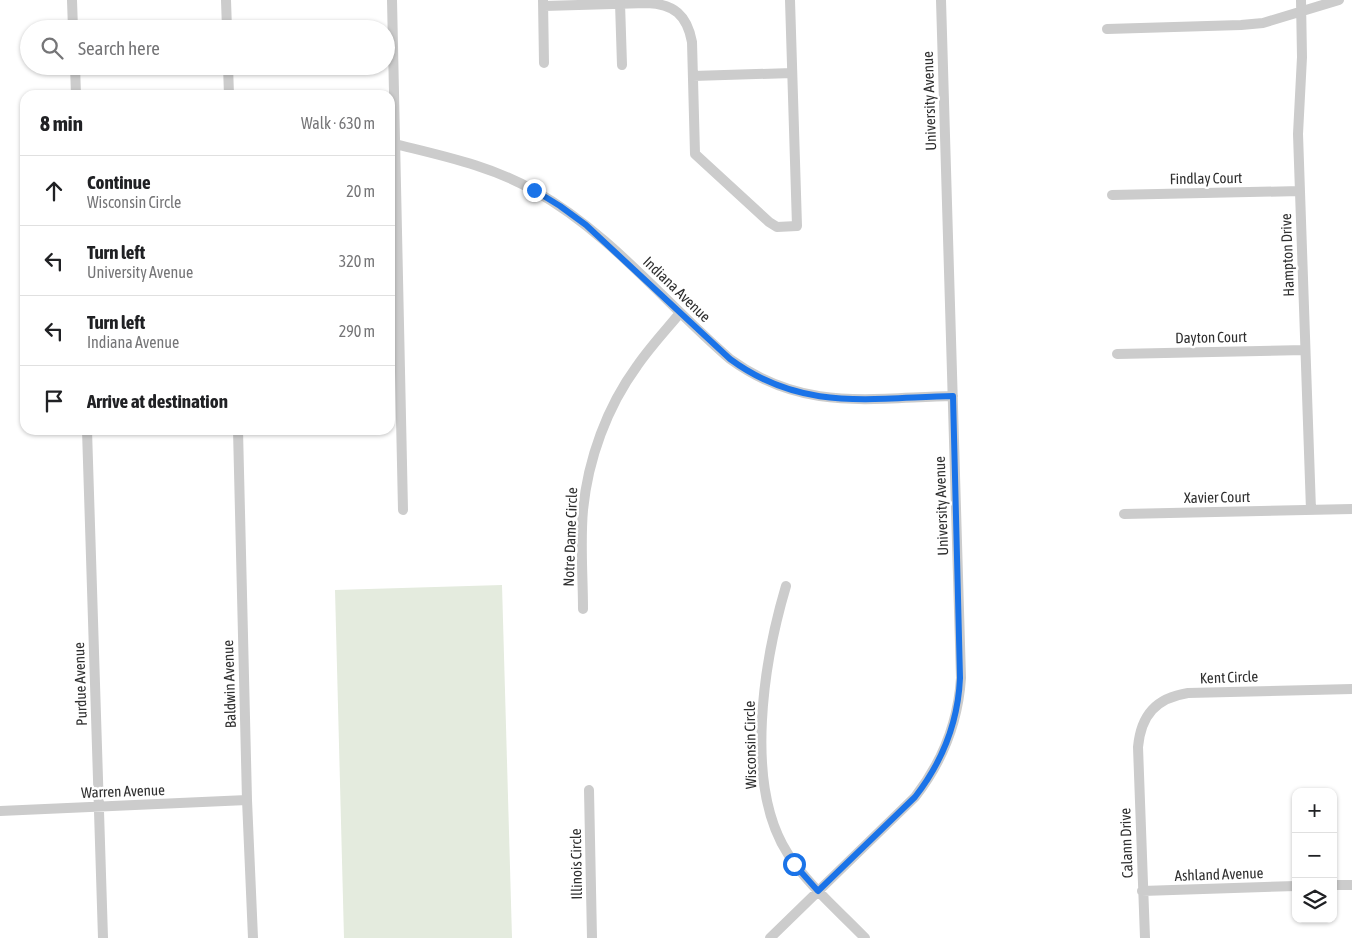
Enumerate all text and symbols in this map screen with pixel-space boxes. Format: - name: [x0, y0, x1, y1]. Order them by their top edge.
- search box: [20, 20, 395, 75]
- icon: search: [38, 34, 66, 62]
- text: Search here: [78, 37, 160, 59]
- street label: University Avenue: [919, 51, 939, 151]
- text: 8 min: [40, 111, 83, 135]
- text: Walk · 630 m: [301, 114, 375, 132]
- street label: Findlay Court: [1169, 169, 1243, 187]
- text: Continue: [87, 171, 151, 193]
- icon: ahead: [40, 177, 68, 205]
- route end: [523, 179, 546, 202]
- text: 20 m: [346, 182, 375, 200]
- text: Wisconsin Circle: [87, 193, 181, 211]
- street label: Hampton Drive: [1277, 213, 1297, 297]
- text: Turn left: [87, 241, 145, 263]
- icon: left: [40, 247, 68, 275]
- text: 320 m: [339, 252, 375, 270]
- street label: Indiana Avenue: [640, 253, 714, 325]
- text: University Avenue: [87, 263, 193, 281]
- text: Turn left: [87, 311, 145, 333]
- icon: left: [40, 317, 68, 345]
- text: 290 m: [339, 322, 375, 340]
- street label: Dayton Court: [1175, 328, 1247, 346]
- text: Indiana Avenue: [87, 333, 179, 351]
- icon: arrive: [40, 387, 68, 415]
- text: Arrive at destination: [87, 390, 228, 412]
- street label: University Avenue: [931, 456, 951, 556]
- street label: Notre Dame Circle: [560, 487, 580, 587]
- street label: Xavier Court: [1184, 488, 1250, 506]
- street label: Baldwin Avenue: [219, 639, 239, 728]
- street label: Purdue Avenue: [70, 642, 90, 726]
- street label: Kent Circle: [1200, 667, 1259, 687]
- street label: Wisconsin Circle: [741, 700, 759, 789]
- street label: Warren Avenue: [81, 781, 165, 801]
- map controls: [1292, 788, 1337, 923]
- button: +: [1292, 788, 1337, 833]
- street label: Calann Drive: [1116, 807, 1136, 878]
- street label: Illinois Circle: [567, 828, 585, 900]
- button: −: [1292, 833, 1337, 878]
- route start: [783, 853, 806, 876]
- street label: Ashland Avenue: [1174, 864, 1264, 884]
- button: layers: [1292, 878, 1337, 923]

